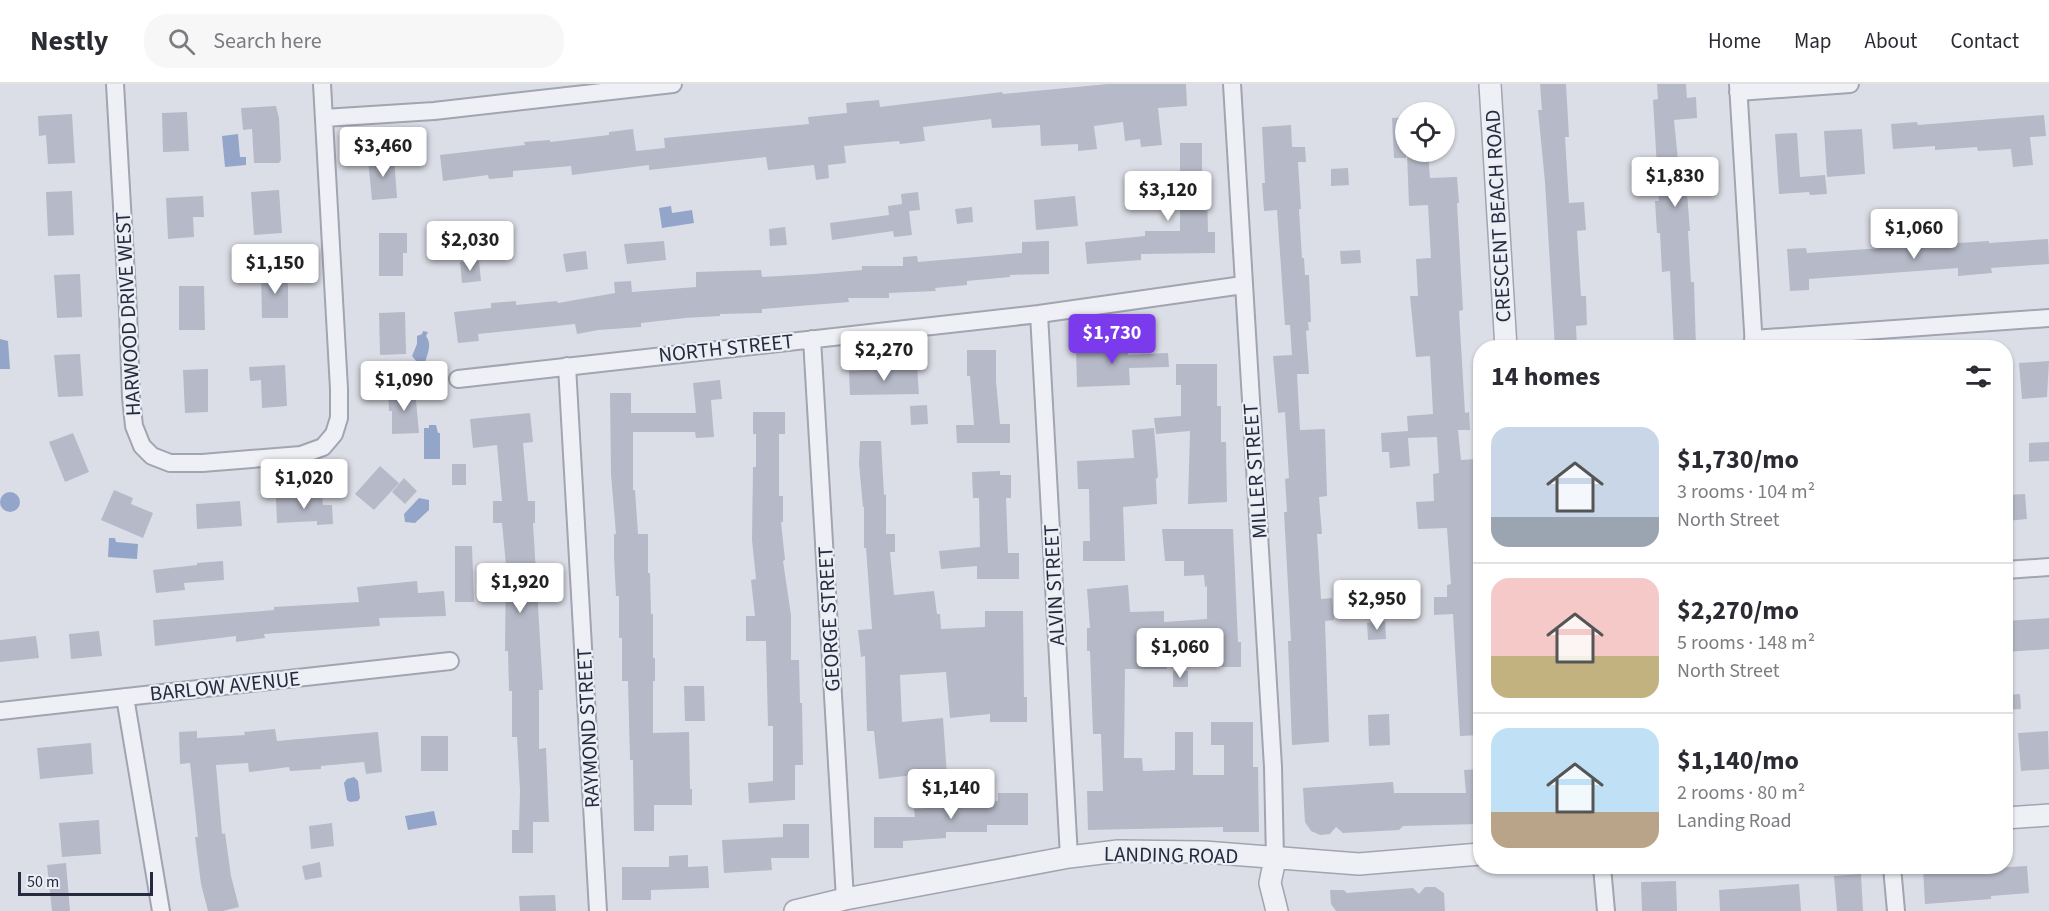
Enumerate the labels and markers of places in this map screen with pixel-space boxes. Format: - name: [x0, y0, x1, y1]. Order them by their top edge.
- pin: $3,460: [334, 127, 432, 178]
- pin: $1,830: [1626, 157, 1724, 208]
- pin: $3,120: [1119, 171, 1217, 222]
- pin: $1,060: [1865, 209, 1963, 260]
- pin: $2,030: [421, 221, 519, 272]
- pin: $1,150: [226, 244, 324, 295]
- pin: $1,730: [1063, 314, 1161, 365]
- pin: $2,270: [835, 331, 933, 382]
- pin: $1,090: [355, 361, 453, 412]
- pin: $1,020: [255, 459, 353, 510]
- pin: $1,920: [471, 563, 569, 614]
- pin: $2,950: [1328, 580, 1426, 631]
- pin: $1,060: [1131, 628, 1229, 679]
- pin: $1,140: [902, 769, 1000, 820]

